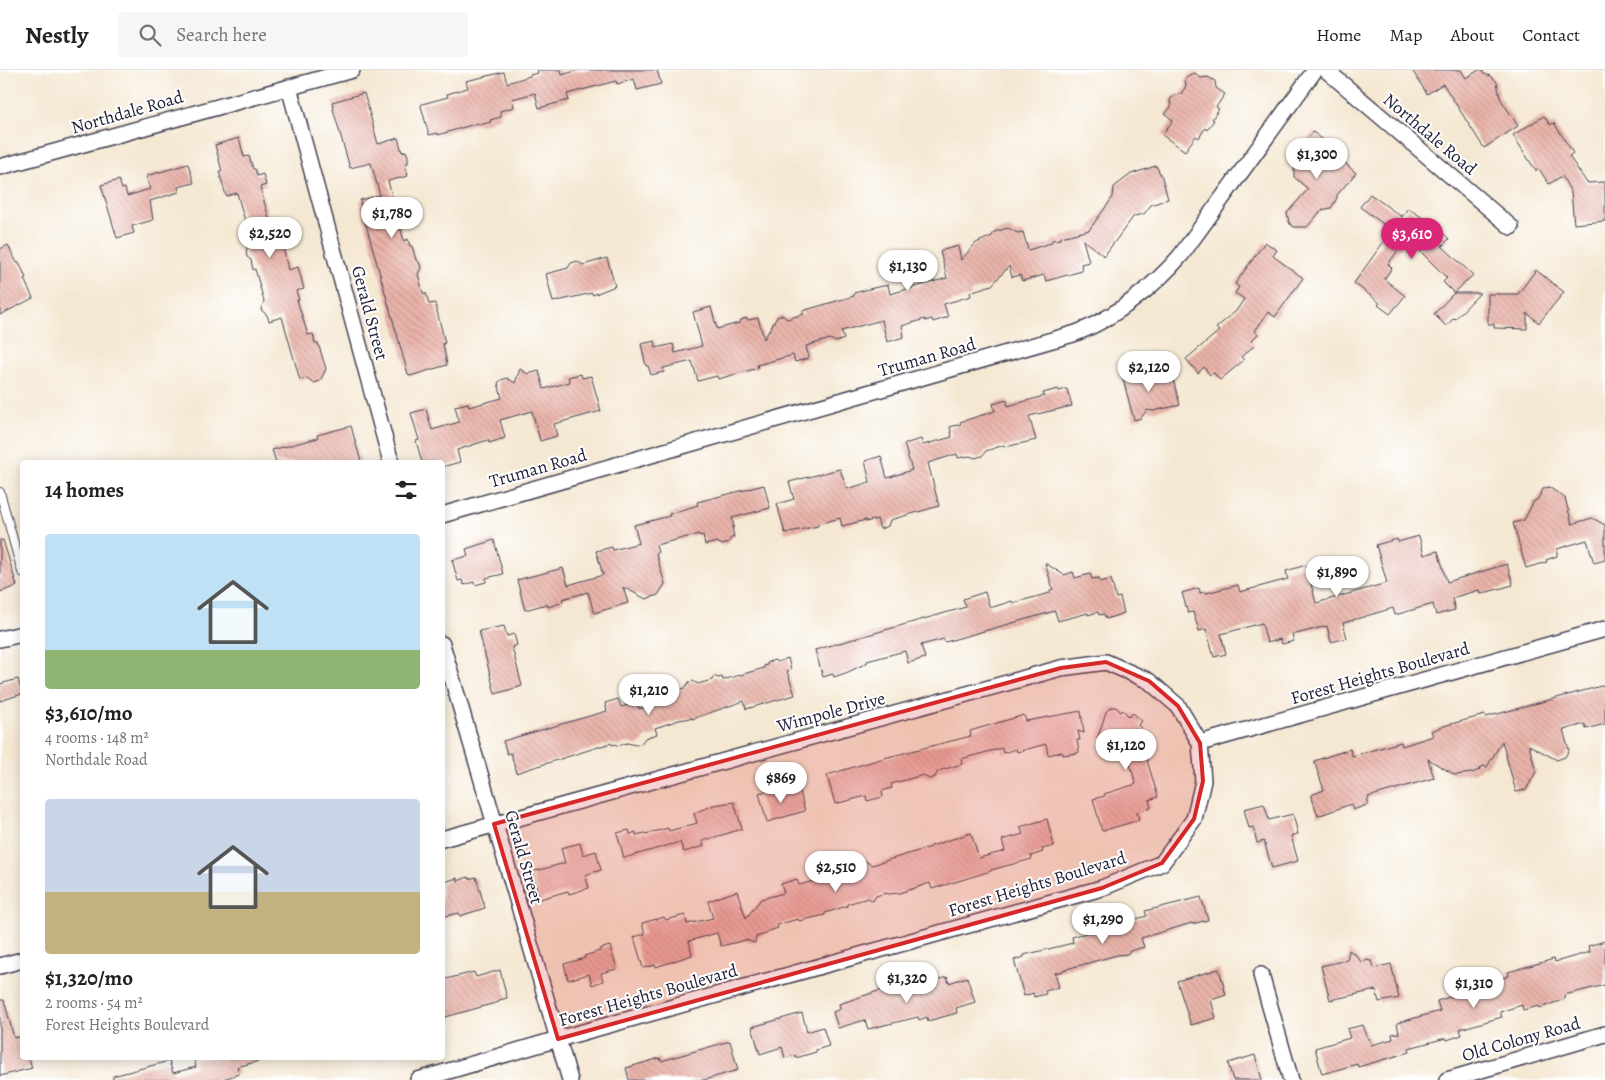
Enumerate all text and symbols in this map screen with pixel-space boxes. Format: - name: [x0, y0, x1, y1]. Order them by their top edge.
- search box: [118, 12, 468, 57]
- text: Nestly: [25, 19, 88, 51]
- icon: search: [136, 21, 164, 49]
- text: Search here: [176, 22, 267, 48]
- text: Home: [1316, 23, 1361, 47]
- text: Map: [1389, 23, 1422, 47]
- text: About: [1450, 23, 1494, 47]
- text: Contact: [1522, 23, 1580, 47]
- street label: Northdale Road: [68, 84, 186, 139]
- street label: Northdale Road: [1378, 88, 1482, 181]
- pin: $1,300: [1276, 138, 1358, 180]
- text: $1,300: [1297, 143, 1337, 165]
- pin: $1,780: [351, 196, 433, 239]
- text: $1,780: [372, 202, 412, 224]
- pin: $2,520: [229, 216, 311, 259]
- pin: $3,610: [1371, 218, 1453, 260]
- text: $2,520: [249, 222, 291, 244]
- text: $3,610: [1392, 223, 1432, 245]
- pin: $1,130: [867, 250, 949, 292]
- text: $1,130: [889, 255, 927, 277]
- street label: Gerald Street: [346, 263, 394, 363]
- street label: Truman Road: [876, 332, 979, 382]
- pin: $2,120: [1108, 350, 1190, 393]
- text: $2,120: [1129, 356, 1170, 378]
- street label: Truman Road: [487, 443, 590, 493]
- text: 14 homes: [45, 476, 124, 504]
- icon: filters: [392, 476, 420, 504]
- pin: $1,890: [1296, 556, 1378, 598]
- text: $1,890: [1317, 561, 1357, 583]
- icon: home: [188, 567, 278, 657]
- street label: Forest Heights Boulevard: [1288, 636, 1472, 710]
- pin: $1,210: [608, 674, 690, 716]
- text: $1,210: [630, 679, 669, 701]
- street label: Wimpole Drive: [773, 686, 888, 738]
- text: $3,610/mo: [45, 699, 133, 727]
- text: 4 rooms · 148 m²: [45, 727, 149, 749]
- pin: $1,120: [1085, 728, 1167, 771]
- text: $1,120: [1107, 734, 1146, 756]
- text: Northdale Road: [45, 749, 148, 771]
- pin: $869: [751, 762, 811, 804]
- text: $869: [766, 767, 796, 789]
- street label: Gerald Street: [499, 807, 549, 907]
- icon: home: [188, 832, 278, 922]
- street label: Forest Heights Boulevard: [945, 845, 1129, 922]
- pin: $2,510: [795, 850, 877, 893]
- text: $2,510: [816, 856, 856, 878]
- pin: $1,290: [1062, 902, 1144, 945]
- text: $1,290: [1083, 908, 1123, 930]
- street label: Forest Heights Boulevard: [556, 958, 740, 1032]
- pin: $1,320: [866, 962, 948, 1004]
- text: $1,320/mo: [45, 964, 133, 992]
- pin: $1,310: [1433, 966, 1515, 1009]
- text: $1,320: [887, 967, 927, 989]
- text: $1,310: [1455, 972, 1493, 994]
- text: 2 rooms · 54 m²: [45, 992, 143, 1014]
- street label: Old Colony Road: [1459, 1011, 1583, 1067]
- text: Forest Heights Boulevard: [45, 1014, 209, 1036]

